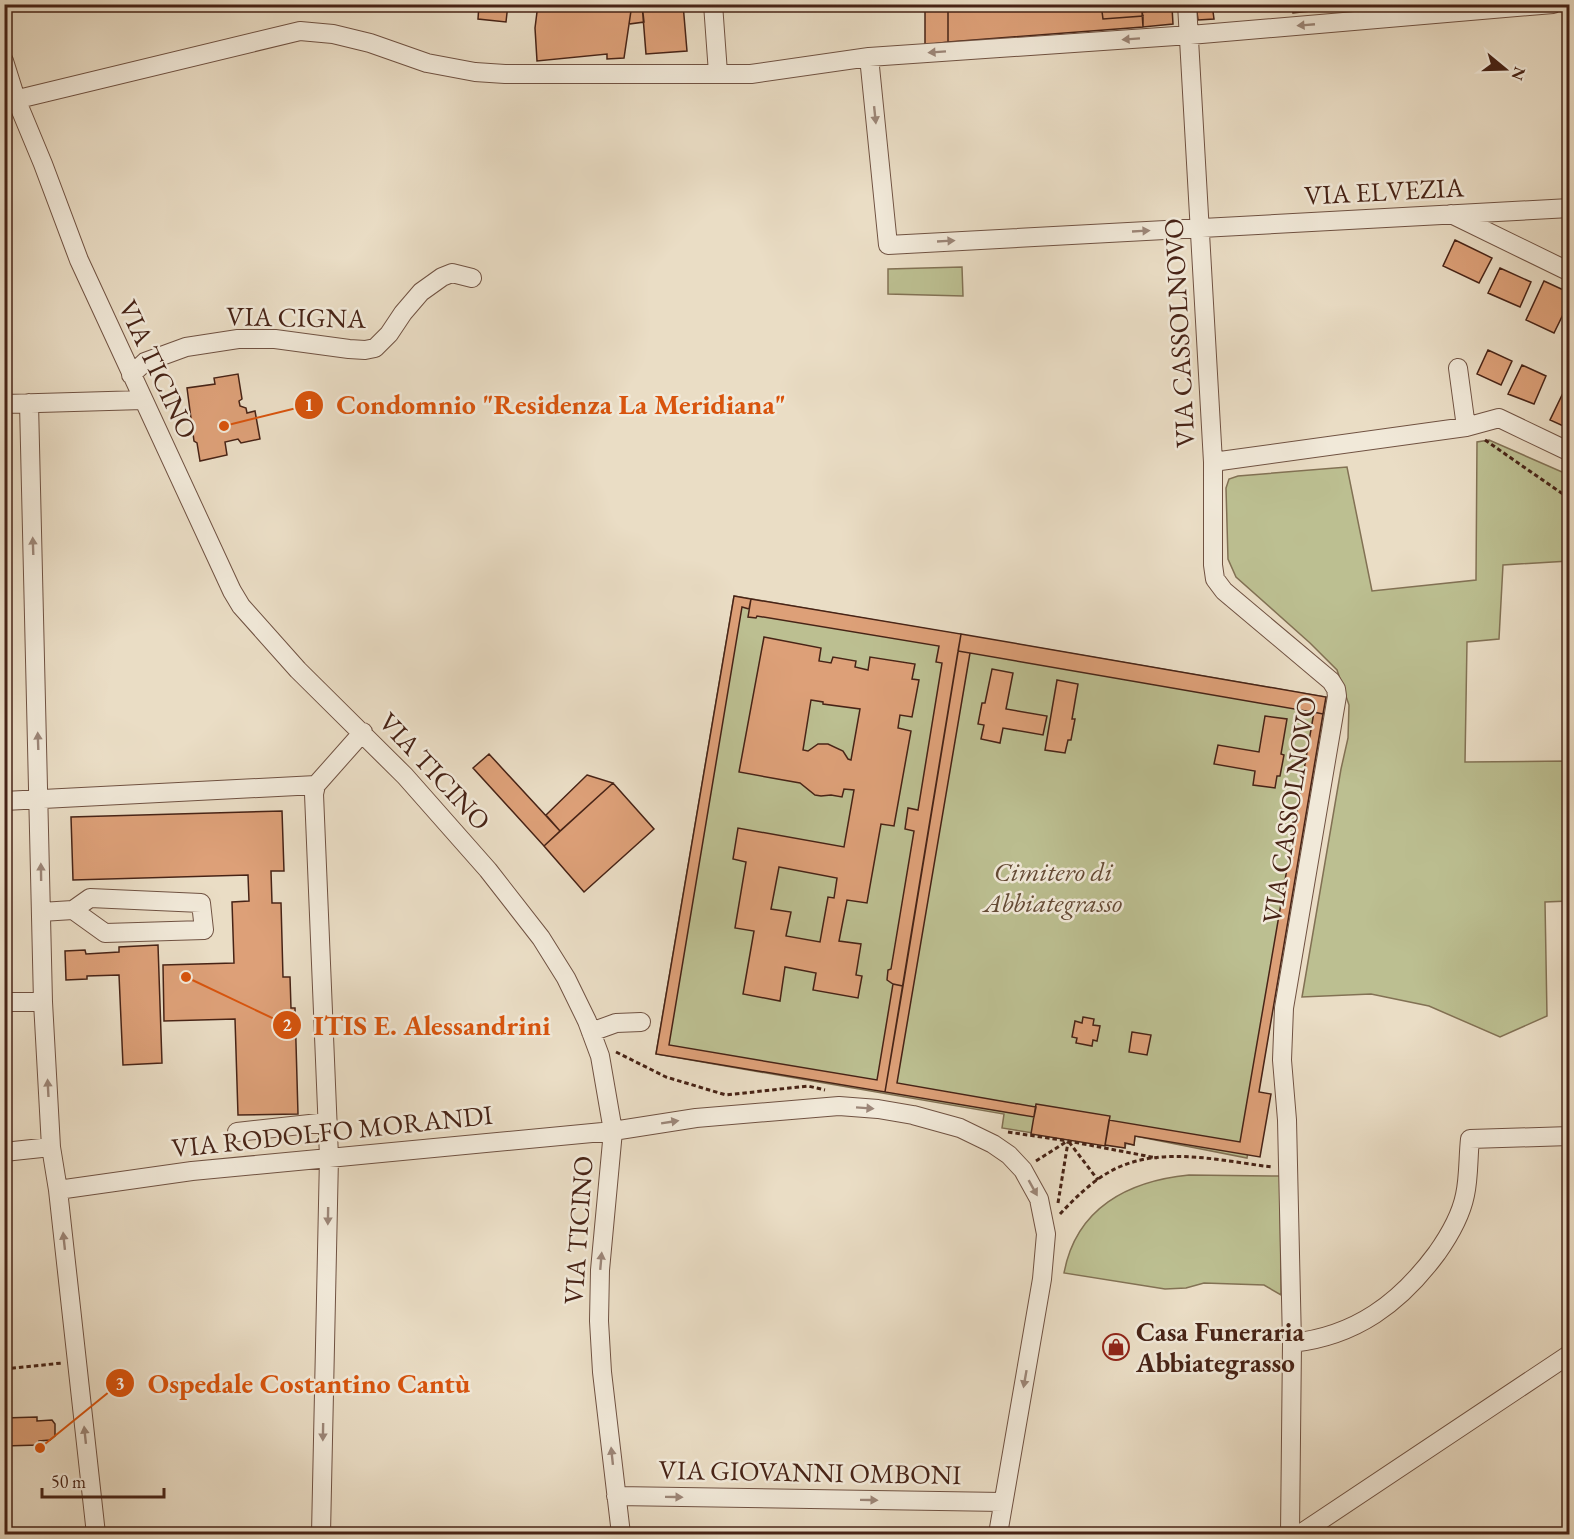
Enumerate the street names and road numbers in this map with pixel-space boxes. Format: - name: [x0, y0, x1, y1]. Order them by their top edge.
- street label: VIA ELVEZIA: [1303, 169, 1465, 213]
- street label: VIA CASSOLNOVO: [1156, 217, 1202, 449]
- street label: VIA TICINO: [111, 294, 205, 444]
- street label: VIA CIGNA: [226, 298, 366, 336]
- street label: VIA CASSOLNOVO: [1254, 694, 1324, 926]
- street label: VIA TICINO: [371, 705, 499, 837]
- street label: VIA RODOLFO MORANDI: [170, 1097, 494, 1165]
- street label: VIA TICINO: [555, 1154, 601, 1306]
- street label: VIA GIOVANNI OMBONI: [658, 1452, 962, 1492]

